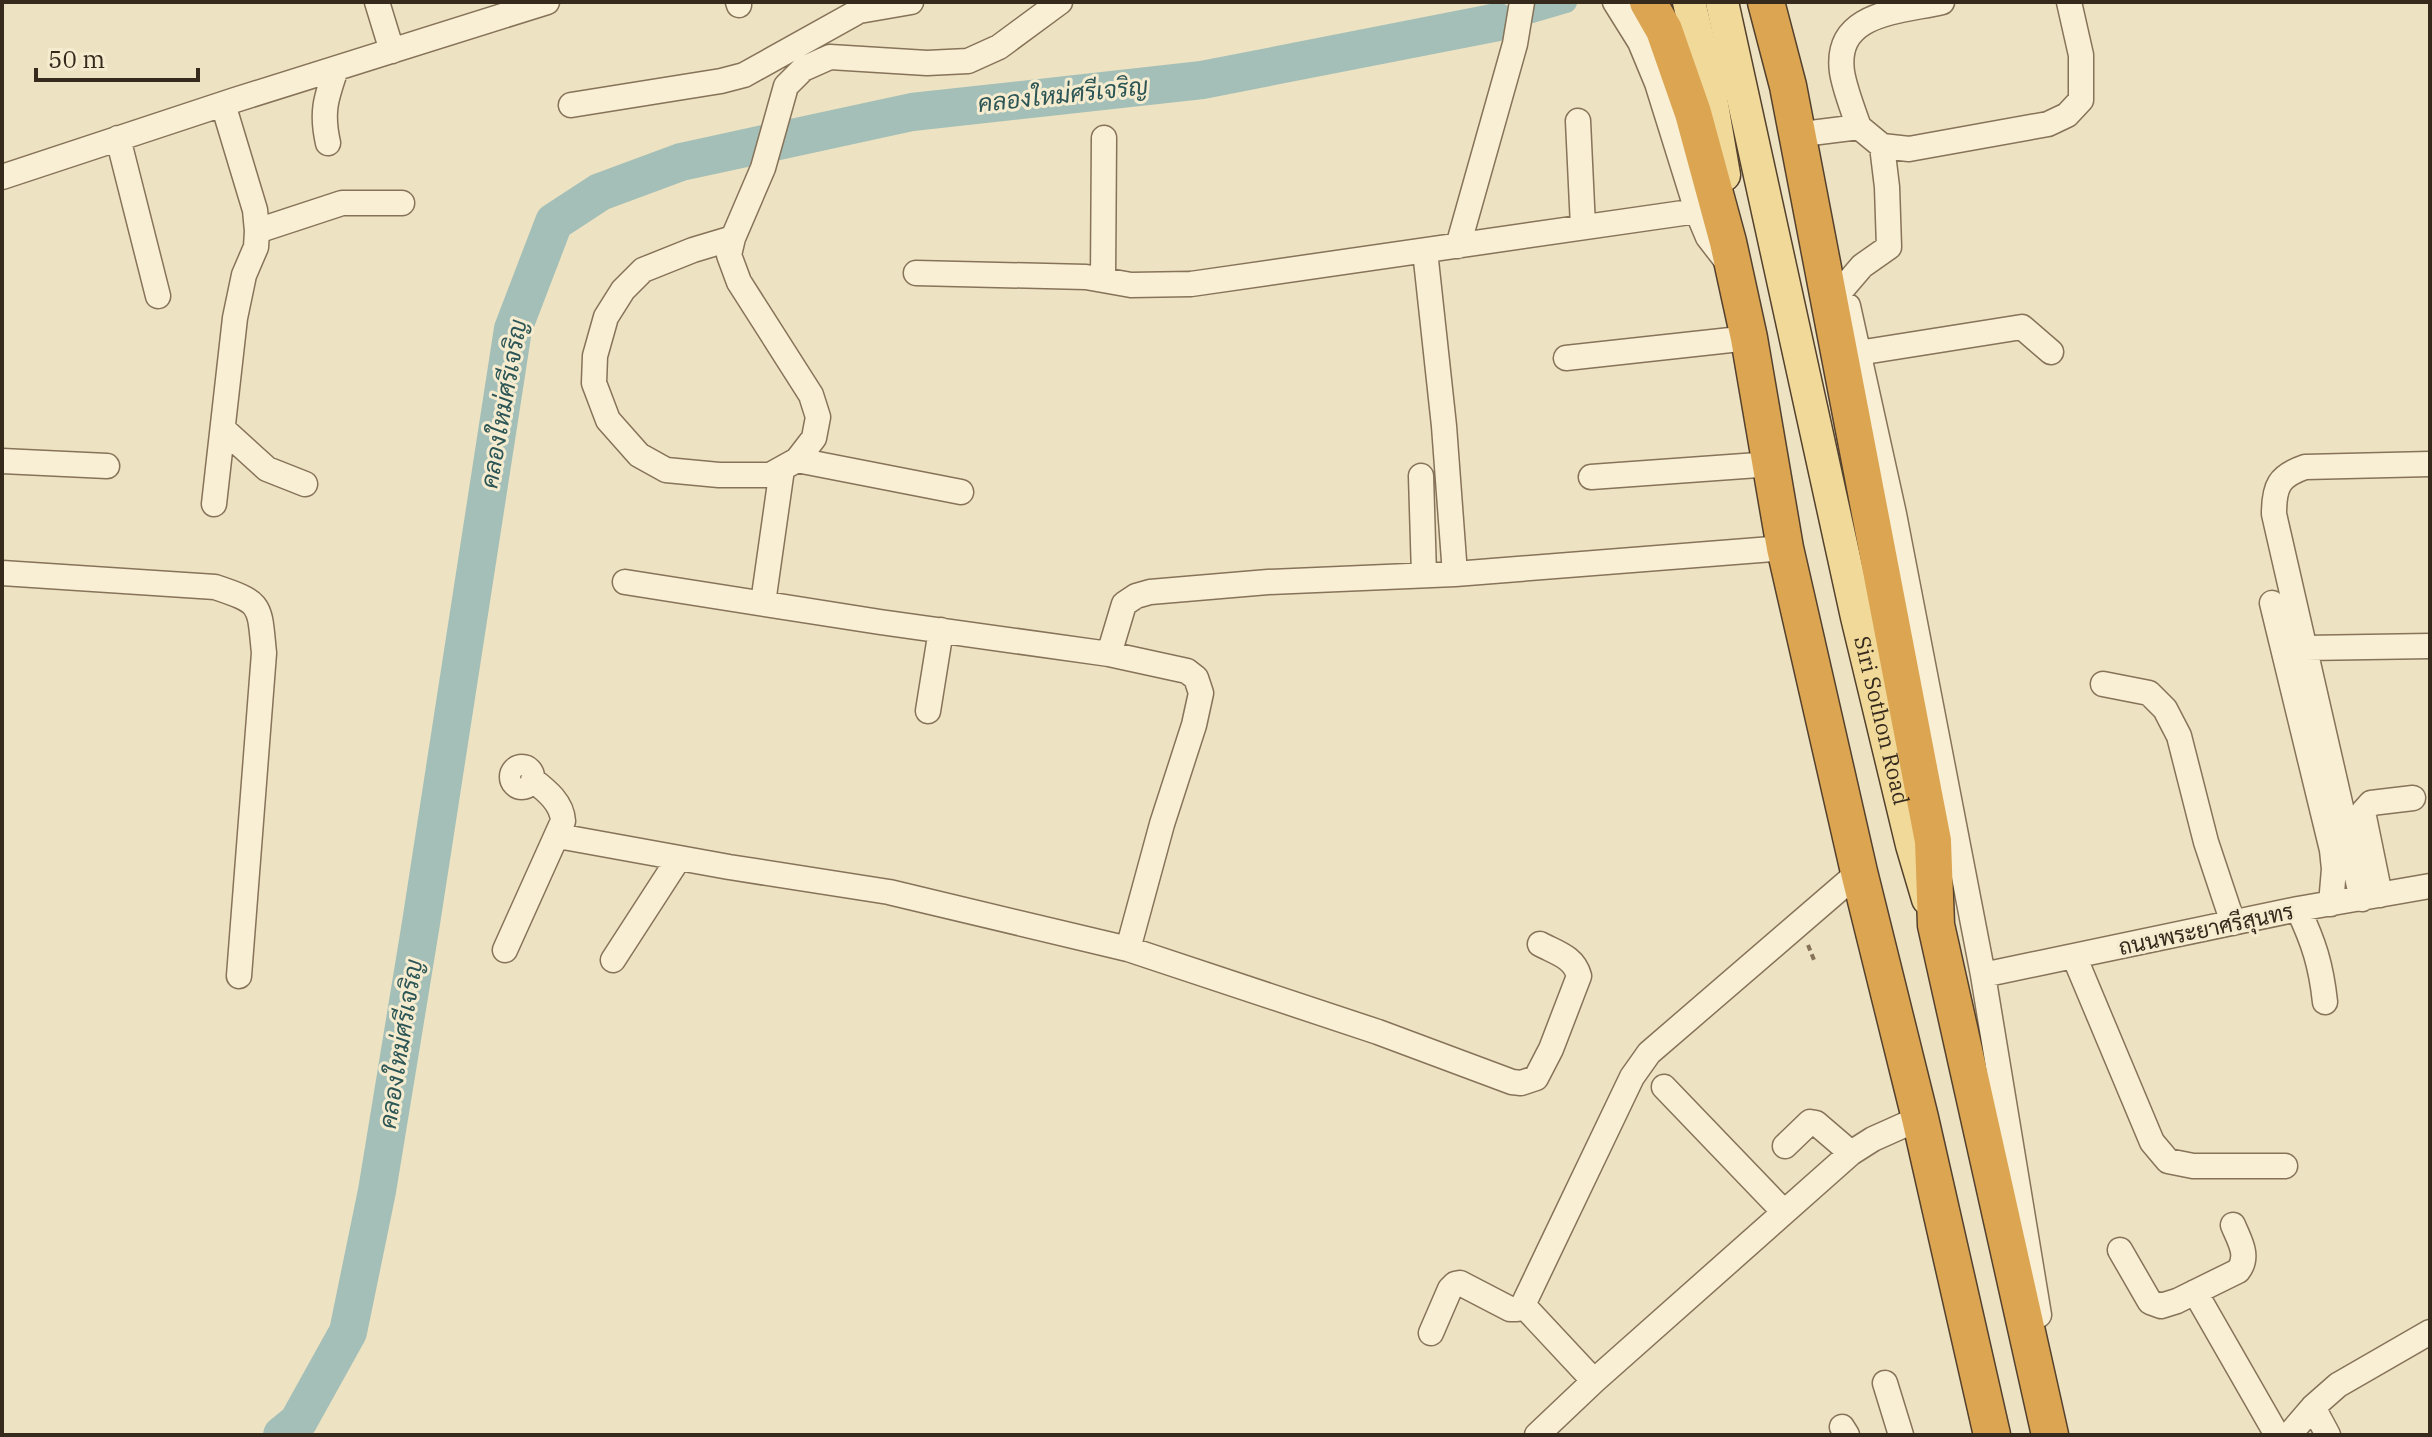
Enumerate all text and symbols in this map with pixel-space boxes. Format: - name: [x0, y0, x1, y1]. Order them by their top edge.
- scale bar: [36, 32, 198, 82]
- text: 50 m: [48, 43, 105, 75]
- water label: คลองใหม่ศรีเจริญ: [976, 69, 1150, 119]
- water label: คลองใหม่ศรีเจริญ: [472, 317, 534, 491]
- street label: Siri Sothon Road: [1848, 633, 1917, 808]
- street label: ถนนพระยาศรีสุนทร: [2116, 896, 2296, 963]
- water label: คลองใหม่ศรีเจริญ: [371, 957, 429, 1131]

